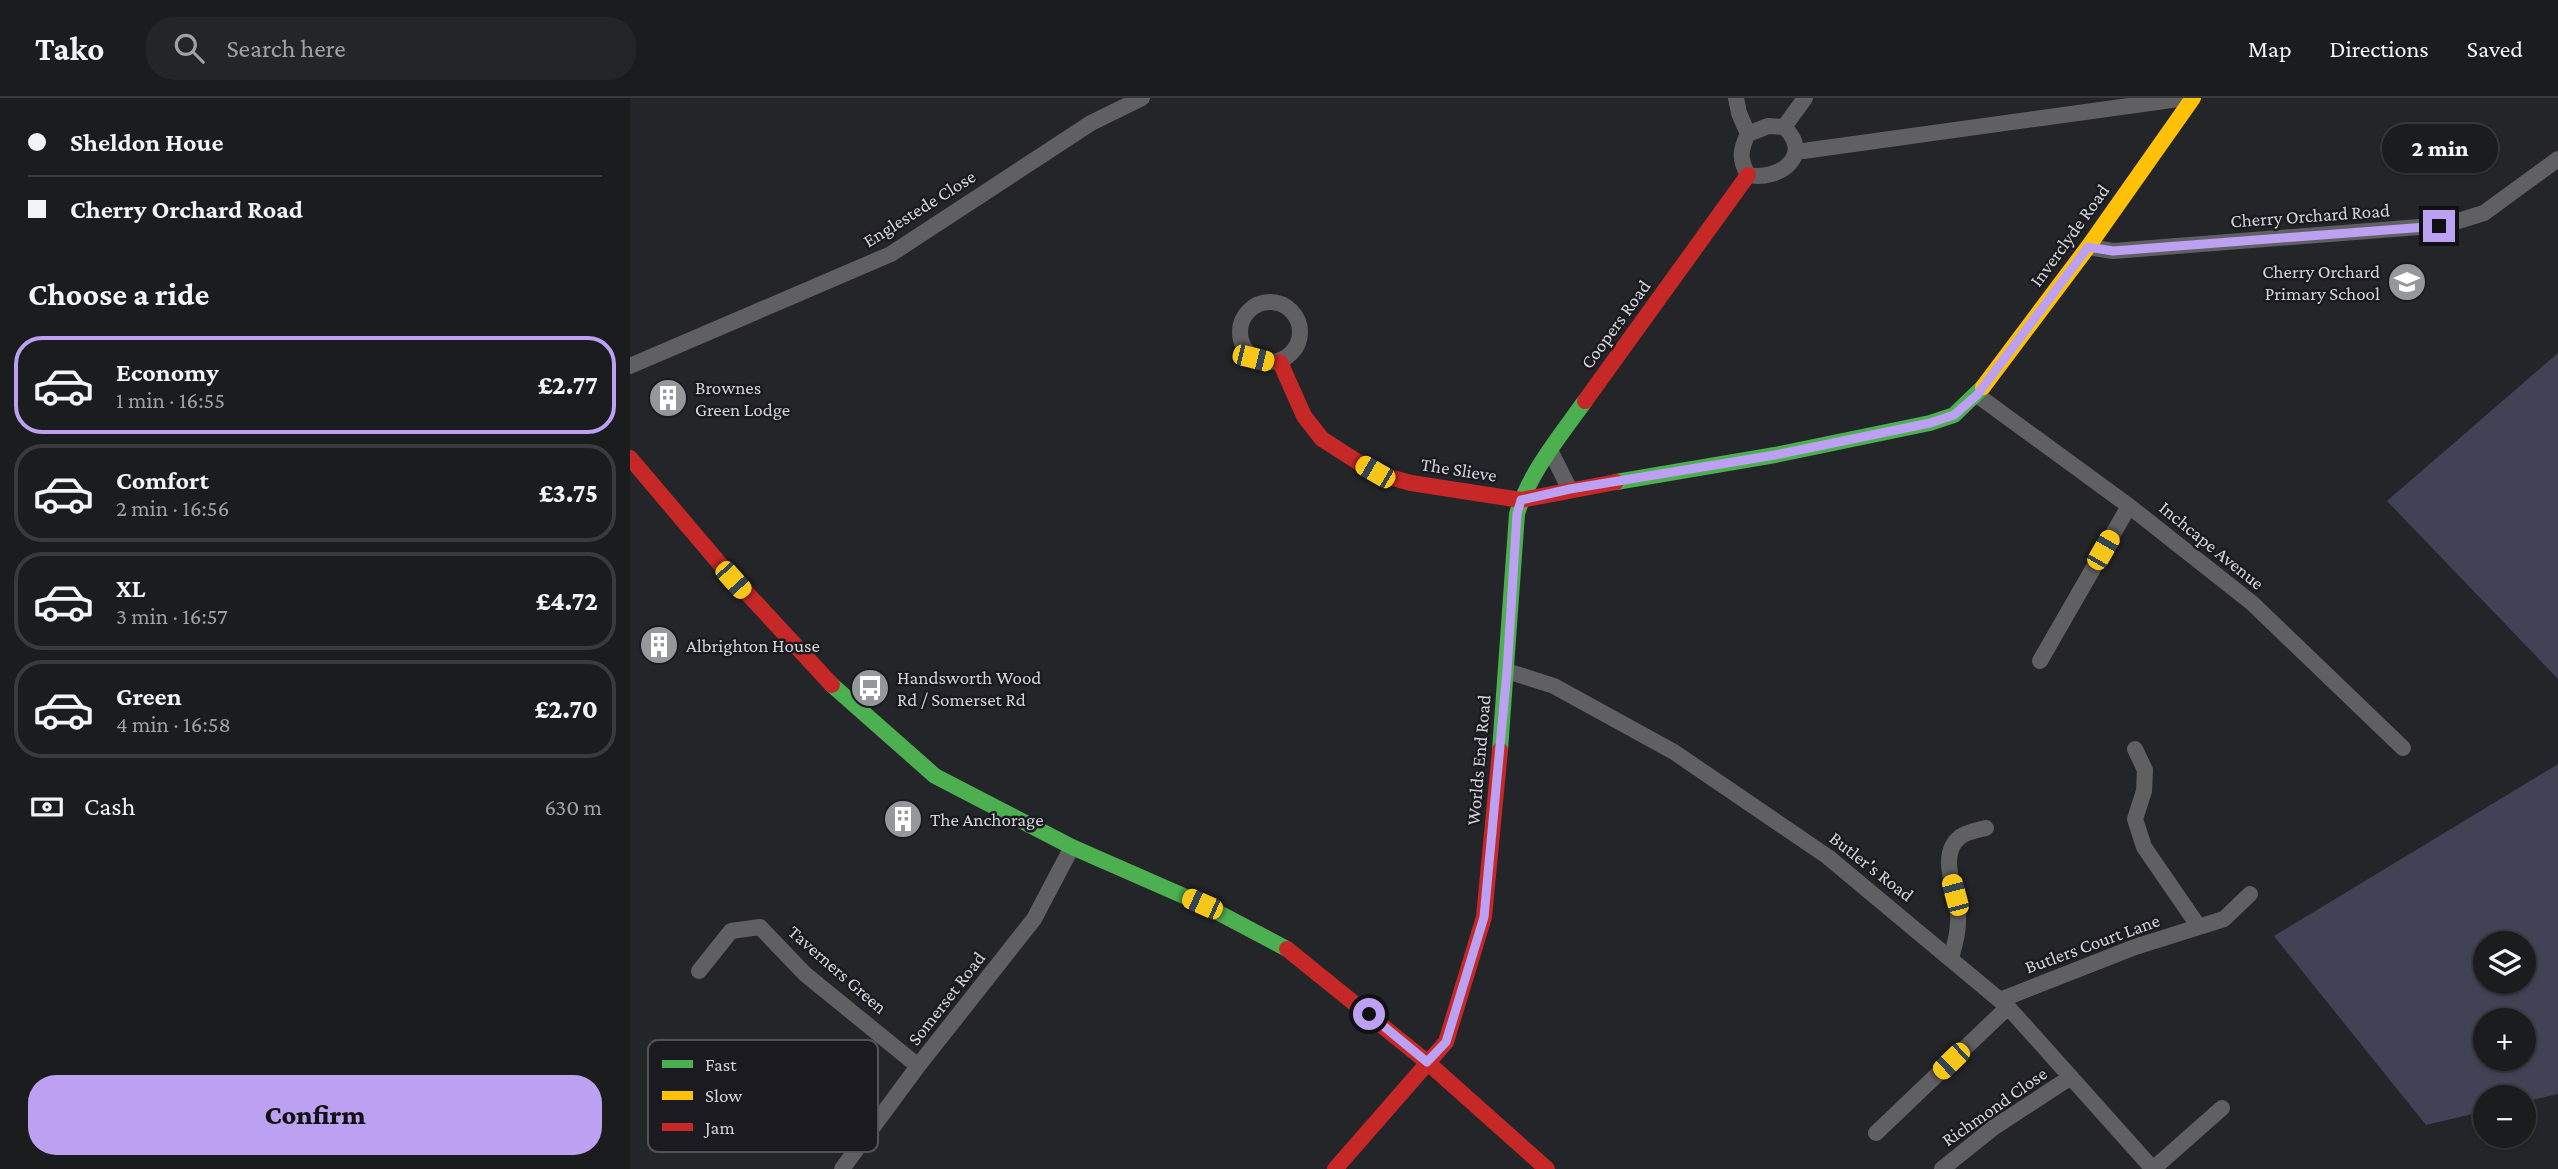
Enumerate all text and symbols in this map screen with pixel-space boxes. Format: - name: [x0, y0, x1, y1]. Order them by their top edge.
- search box: [146, 17, 636, 80]
- icon: search: [170, 29, 208, 67]
- text: Tako: [35, 30, 104, 67]
- text: Search here: [226, 34, 346, 63]
- text: Map: [2248, 35, 2292, 62]
- text: Directions: [2330, 35, 2429, 62]
- text: Saved: [2467, 35, 2523, 62]
- callout: 2 min: [2381, 124, 2497, 174]
- text: Sheldon Houe: [70, 128, 223, 157]
- text: 2 min: [2412, 135, 2468, 161]
- street label: Englestede Close: [859, 166, 979, 251]
- street label: Inverclyde Road: [2025, 180, 2113, 290]
- text: Cherry Orchard Road: [70, 195, 303, 224]
- street label: Cherry Orchard Road: [2230, 199, 2391, 232]
- route end: [2423, 210, 2455, 242]
- place label: Cherry Orchard Primary School: [2262, 261, 2380, 304]
- school or university icon: Cherry Orchard Primary School: [2386, 261, 2428, 303]
- text: Choose a ride: [28, 276, 209, 312]
- street label: Coopers Road: [1576, 276, 1655, 373]
- car: [1231, 343, 1276, 373]
- icon: car: [32, 354, 95, 417]
- text: Economy: [116, 358, 219, 387]
- text: £2.77: [538, 371, 598, 400]
- building icon: Brownes Green Lodge: [647, 377, 689, 419]
- place label: Brownes Green Lodge: [695, 377, 790, 420]
- text: 1 min · 16:55: [116, 387, 225, 413]
- car: [1352, 452, 1399, 492]
- street label: The Slieve: [1419, 453, 1498, 486]
- icon: car: [32, 462, 95, 525]
- text: Comfort: [116, 466, 209, 495]
- text: £3.75: [539, 479, 598, 508]
- text: 2 min · 16:56: [116, 495, 229, 521]
- street label: Inchcape Avenue: [2155, 497, 2268, 594]
- car: [2084, 527, 2123, 573]
- car: [712, 557, 755, 603]
- icon: car: [32, 570, 95, 633]
- text: XL: [116, 574, 145, 603]
- text: £4.72: [536, 587, 598, 616]
- text: 3 min · 16:57: [116, 603, 228, 629]
- building icon: Albrighton House: [638, 624, 680, 666]
- place label: Albrighton House: [686, 635, 820, 656]
- bus stop icon: Handsworth Wood Rd / Somerset Rd: [849, 667, 891, 709]
- place label: Handsworth Wood Rd / Somerset Rd: [897, 667, 1041, 710]
- icon: car: [32, 678, 95, 741]
- text: Green: [116, 682, 182, 711]
- street label: Worlds End Road: [1462, 694, 1495, 826]
- text: £2.70: [534, 695, 598, 724]
- text: 4 min · 16:58: [116, 711, 231, 737]
- icon: cash: [28, 788, 66, 826]
- text: Cash: [84, 792, 135, 821]
- text: 630 m: [544, 794, 602, 820]
- building icon: The Anchorage: [882, 798, 924, 840]
- place label: The Anchorage: [930, 809, 1044, 830]
- street label: Butler's Road: [1826, 827, 1918, 906]
- car: [1940, 872, 1971, 918]
- car: [1179, 886, 1226, 922]
- street label: Butlers Court Lane: [2022, 909, 2162, 978]
- street label: Taverners Green: [784, 921, 891, 1018]
- map controls: [2473, 931, 2536, 1148]
- button: layers: [2473, 931, 2536, 994]
- street label: Somerset Road: [903, 947, 989, 1049]
- route start: [1353, 998, 1385, 1030]
- button: +: [2473, 1008, 2536, 1071]
- car: [1929, 1039, 1974, 1083]
- legend: [648, 1040, 878, 1152]
- text: Fast: [705, 1054, 737, 1075]
- street label: Richmond Close: [1938, 1062, 2051, 1150]
- button: Confirm: [28, 1075, 602, 1155]
- text: Slow: [705, 1085, 742, 1106]
- button: −: [2473, 1085, 2536, 1148]
- text: Jam: [703, 1117, 735, 1138]

